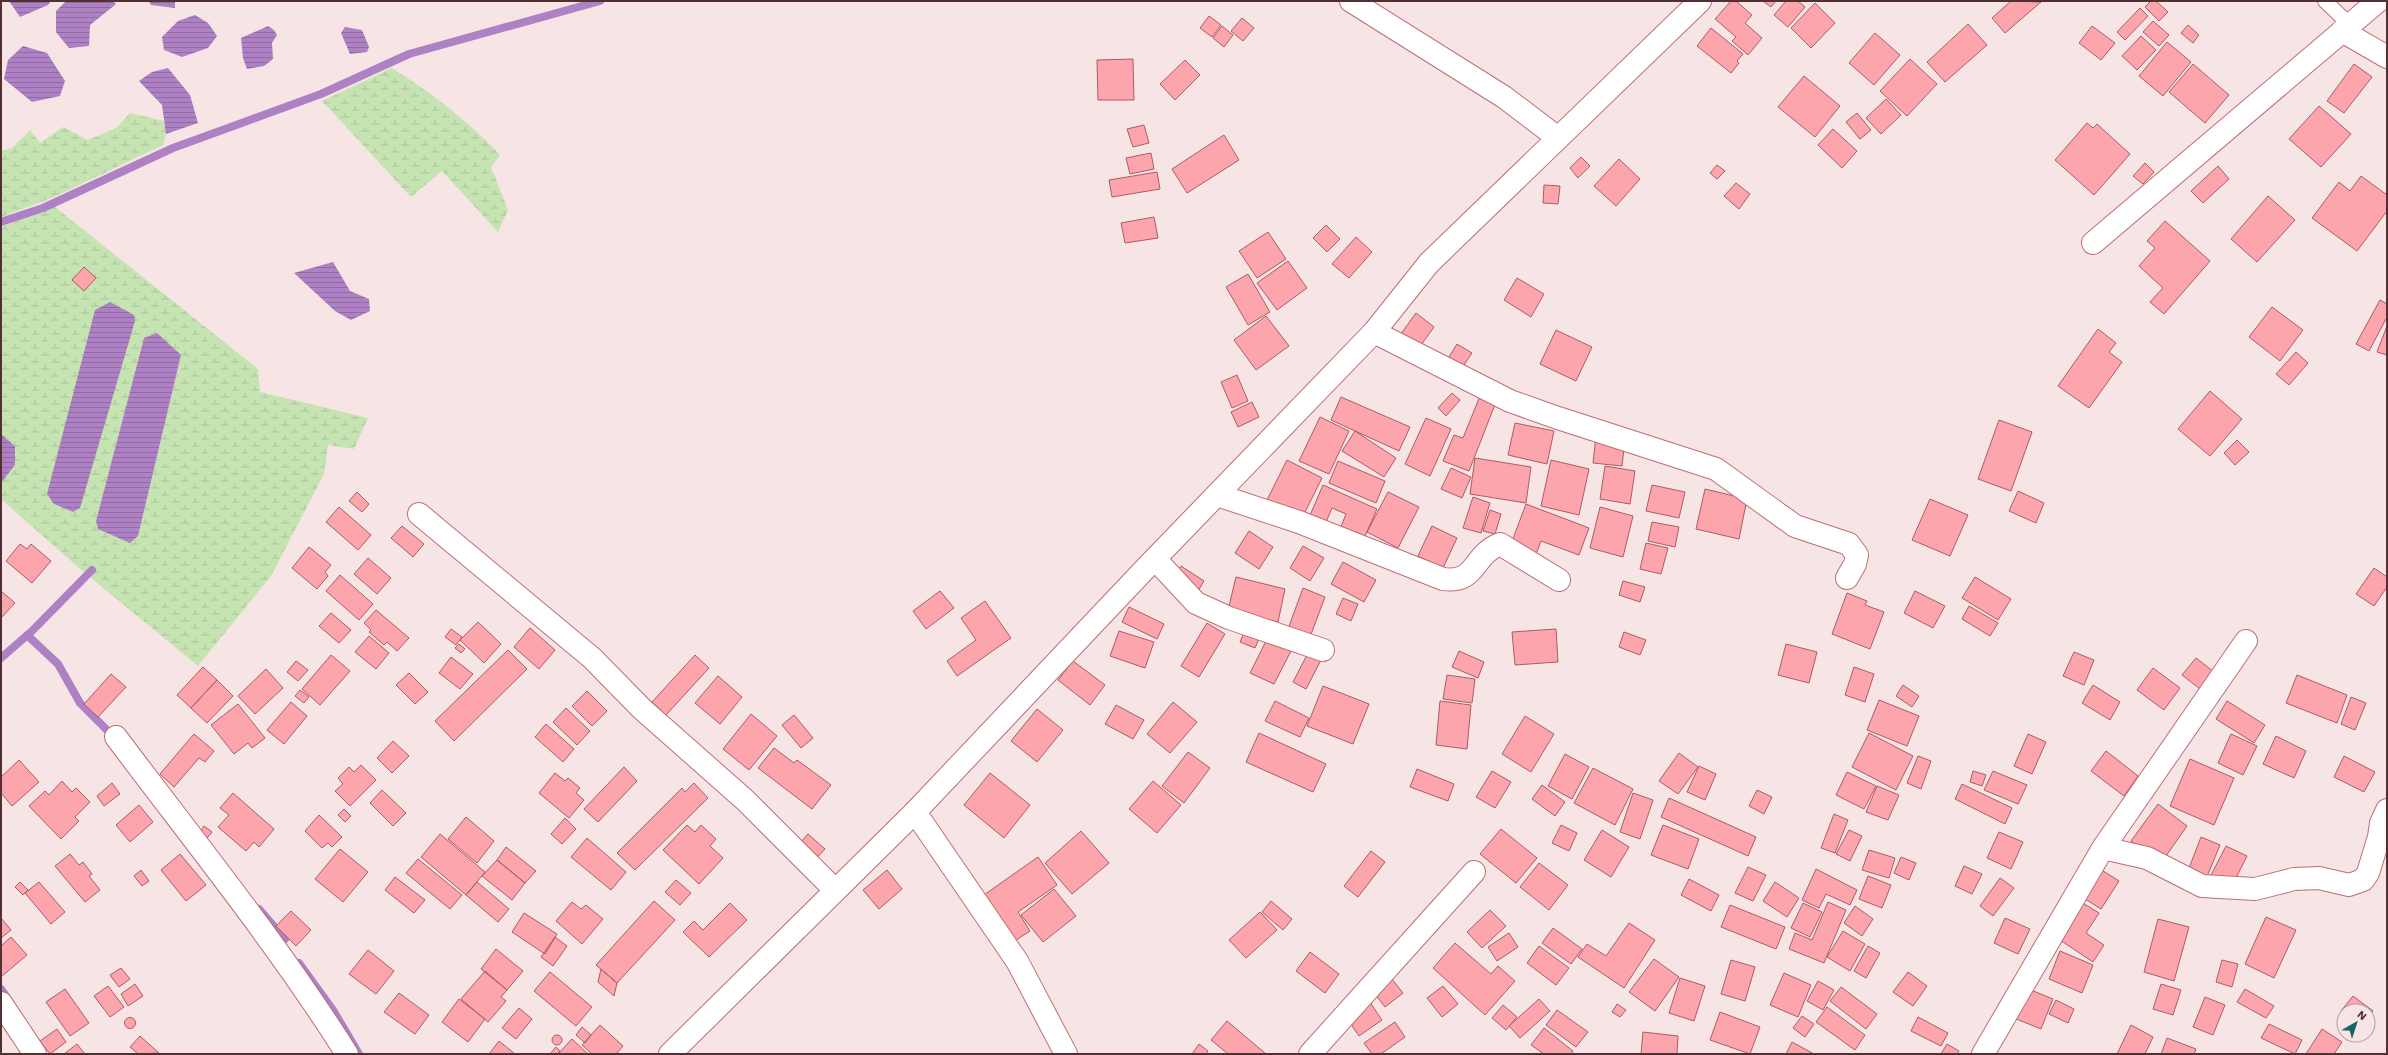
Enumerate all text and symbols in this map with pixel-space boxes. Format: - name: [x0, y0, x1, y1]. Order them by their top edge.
- north arrow: [2336, 1003, 2376, 1043]
- text: N: [2355, 1008, 2369, 1023]

